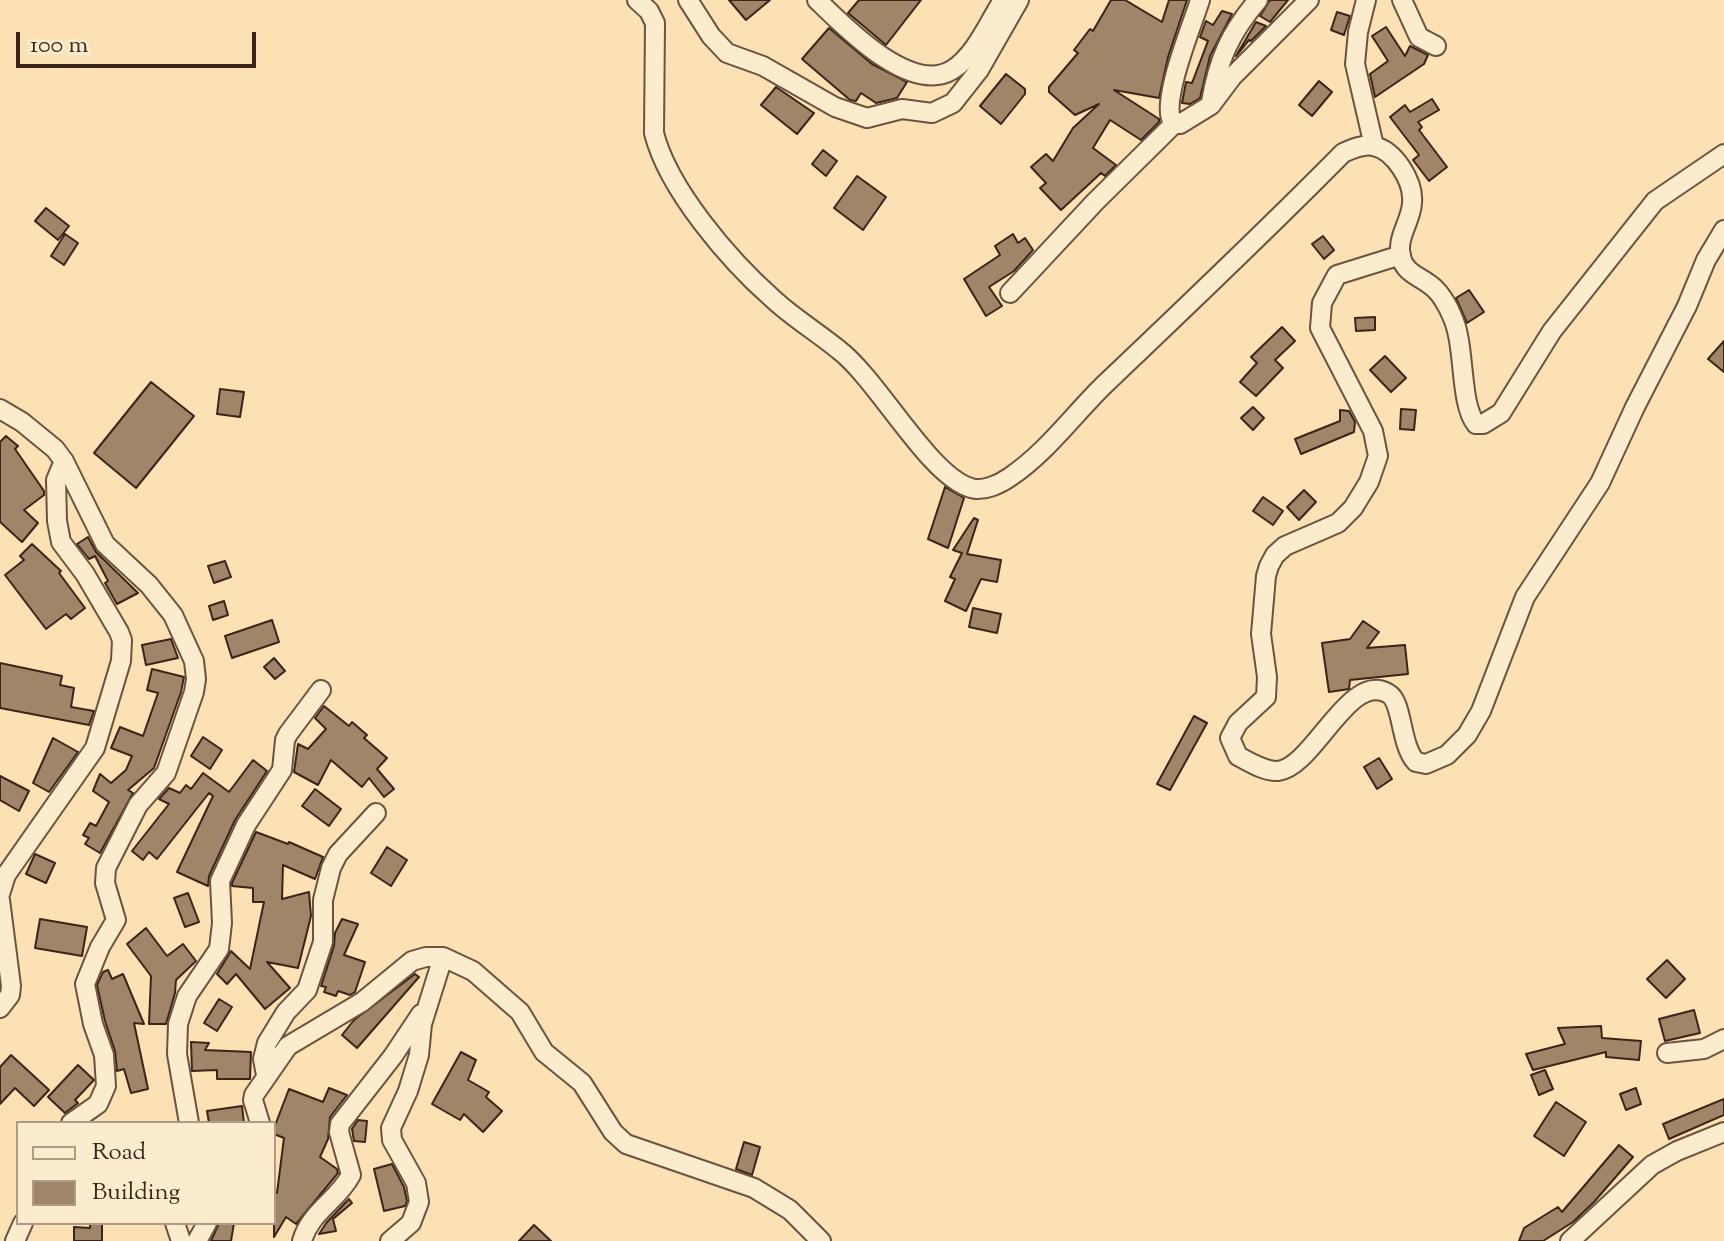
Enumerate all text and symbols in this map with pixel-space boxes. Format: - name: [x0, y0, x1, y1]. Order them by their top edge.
- scale bar: [20, 16, 260, 66]
- text: 100 m: [30, 29, 88, 63]
- legend: [16, 1121, 276, 1225]
- text: Road: [92, 1136, 146, 1170]
- text: Building: [92, 1176, 180, 1210]

